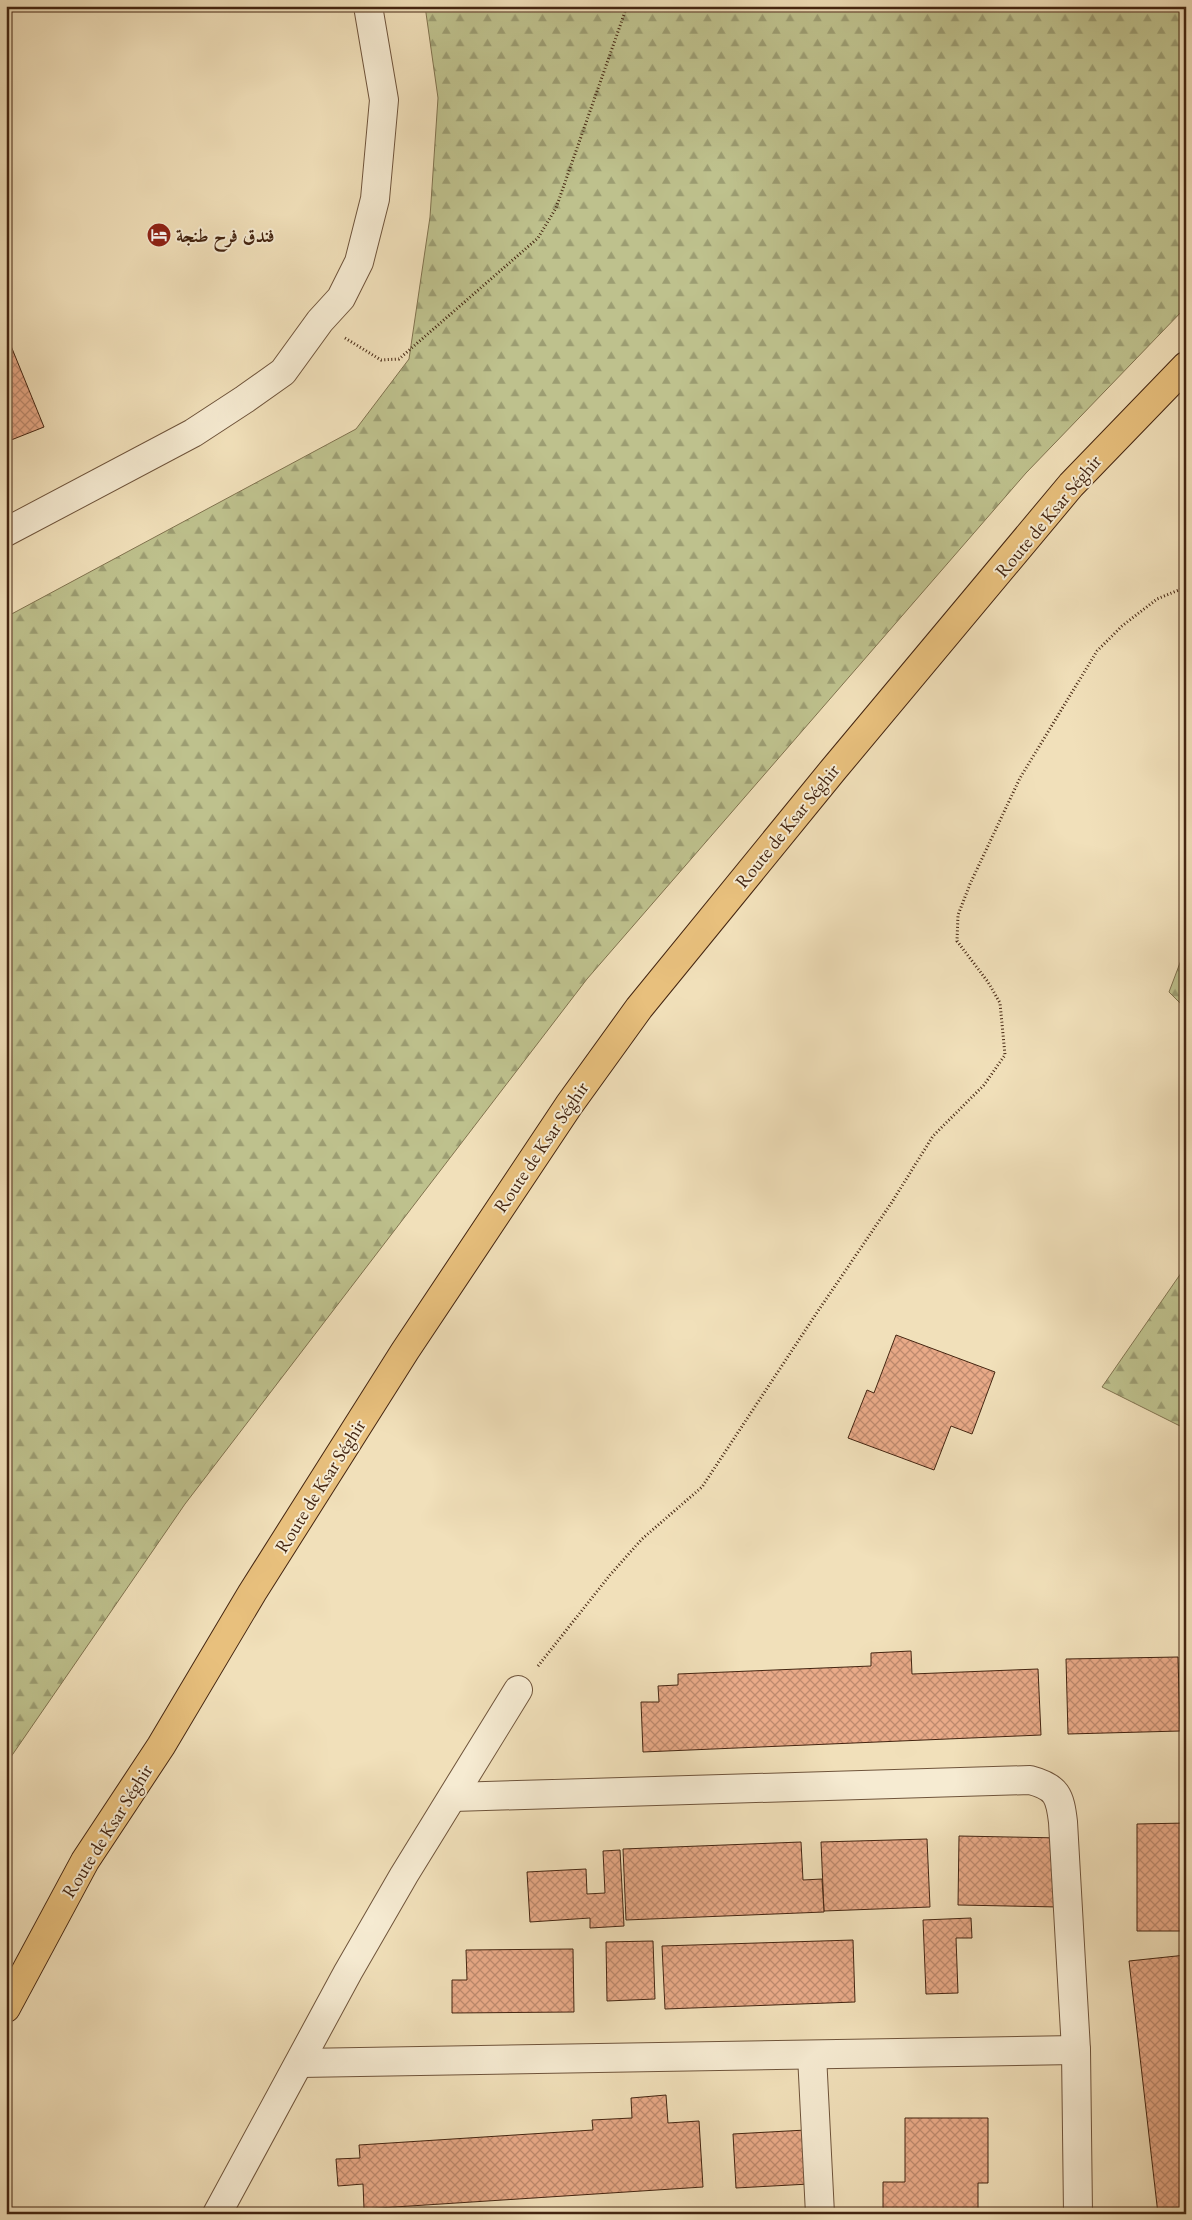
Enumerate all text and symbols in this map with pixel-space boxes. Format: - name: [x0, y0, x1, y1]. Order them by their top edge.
- hotel icon: فندق فرح طنجة: [146, 222, 172, 248]
- place label: فندق فرح طنجة: [176, 223, 275, 253]
- street label: Route de Ksar Séghir: [989, 449, 1107, 583]
- street label: Route de Ksar Séghir: [729, 758, 845, 893]
- street label: Route de Ksar Séghir: [488, 1076, 595, 1217]
- street label: Route de Ksar Séghir: [269, 1414, 371, 1558]
- street label: Route de Ksar Séghir: [56, 1759, 158, 1903]

